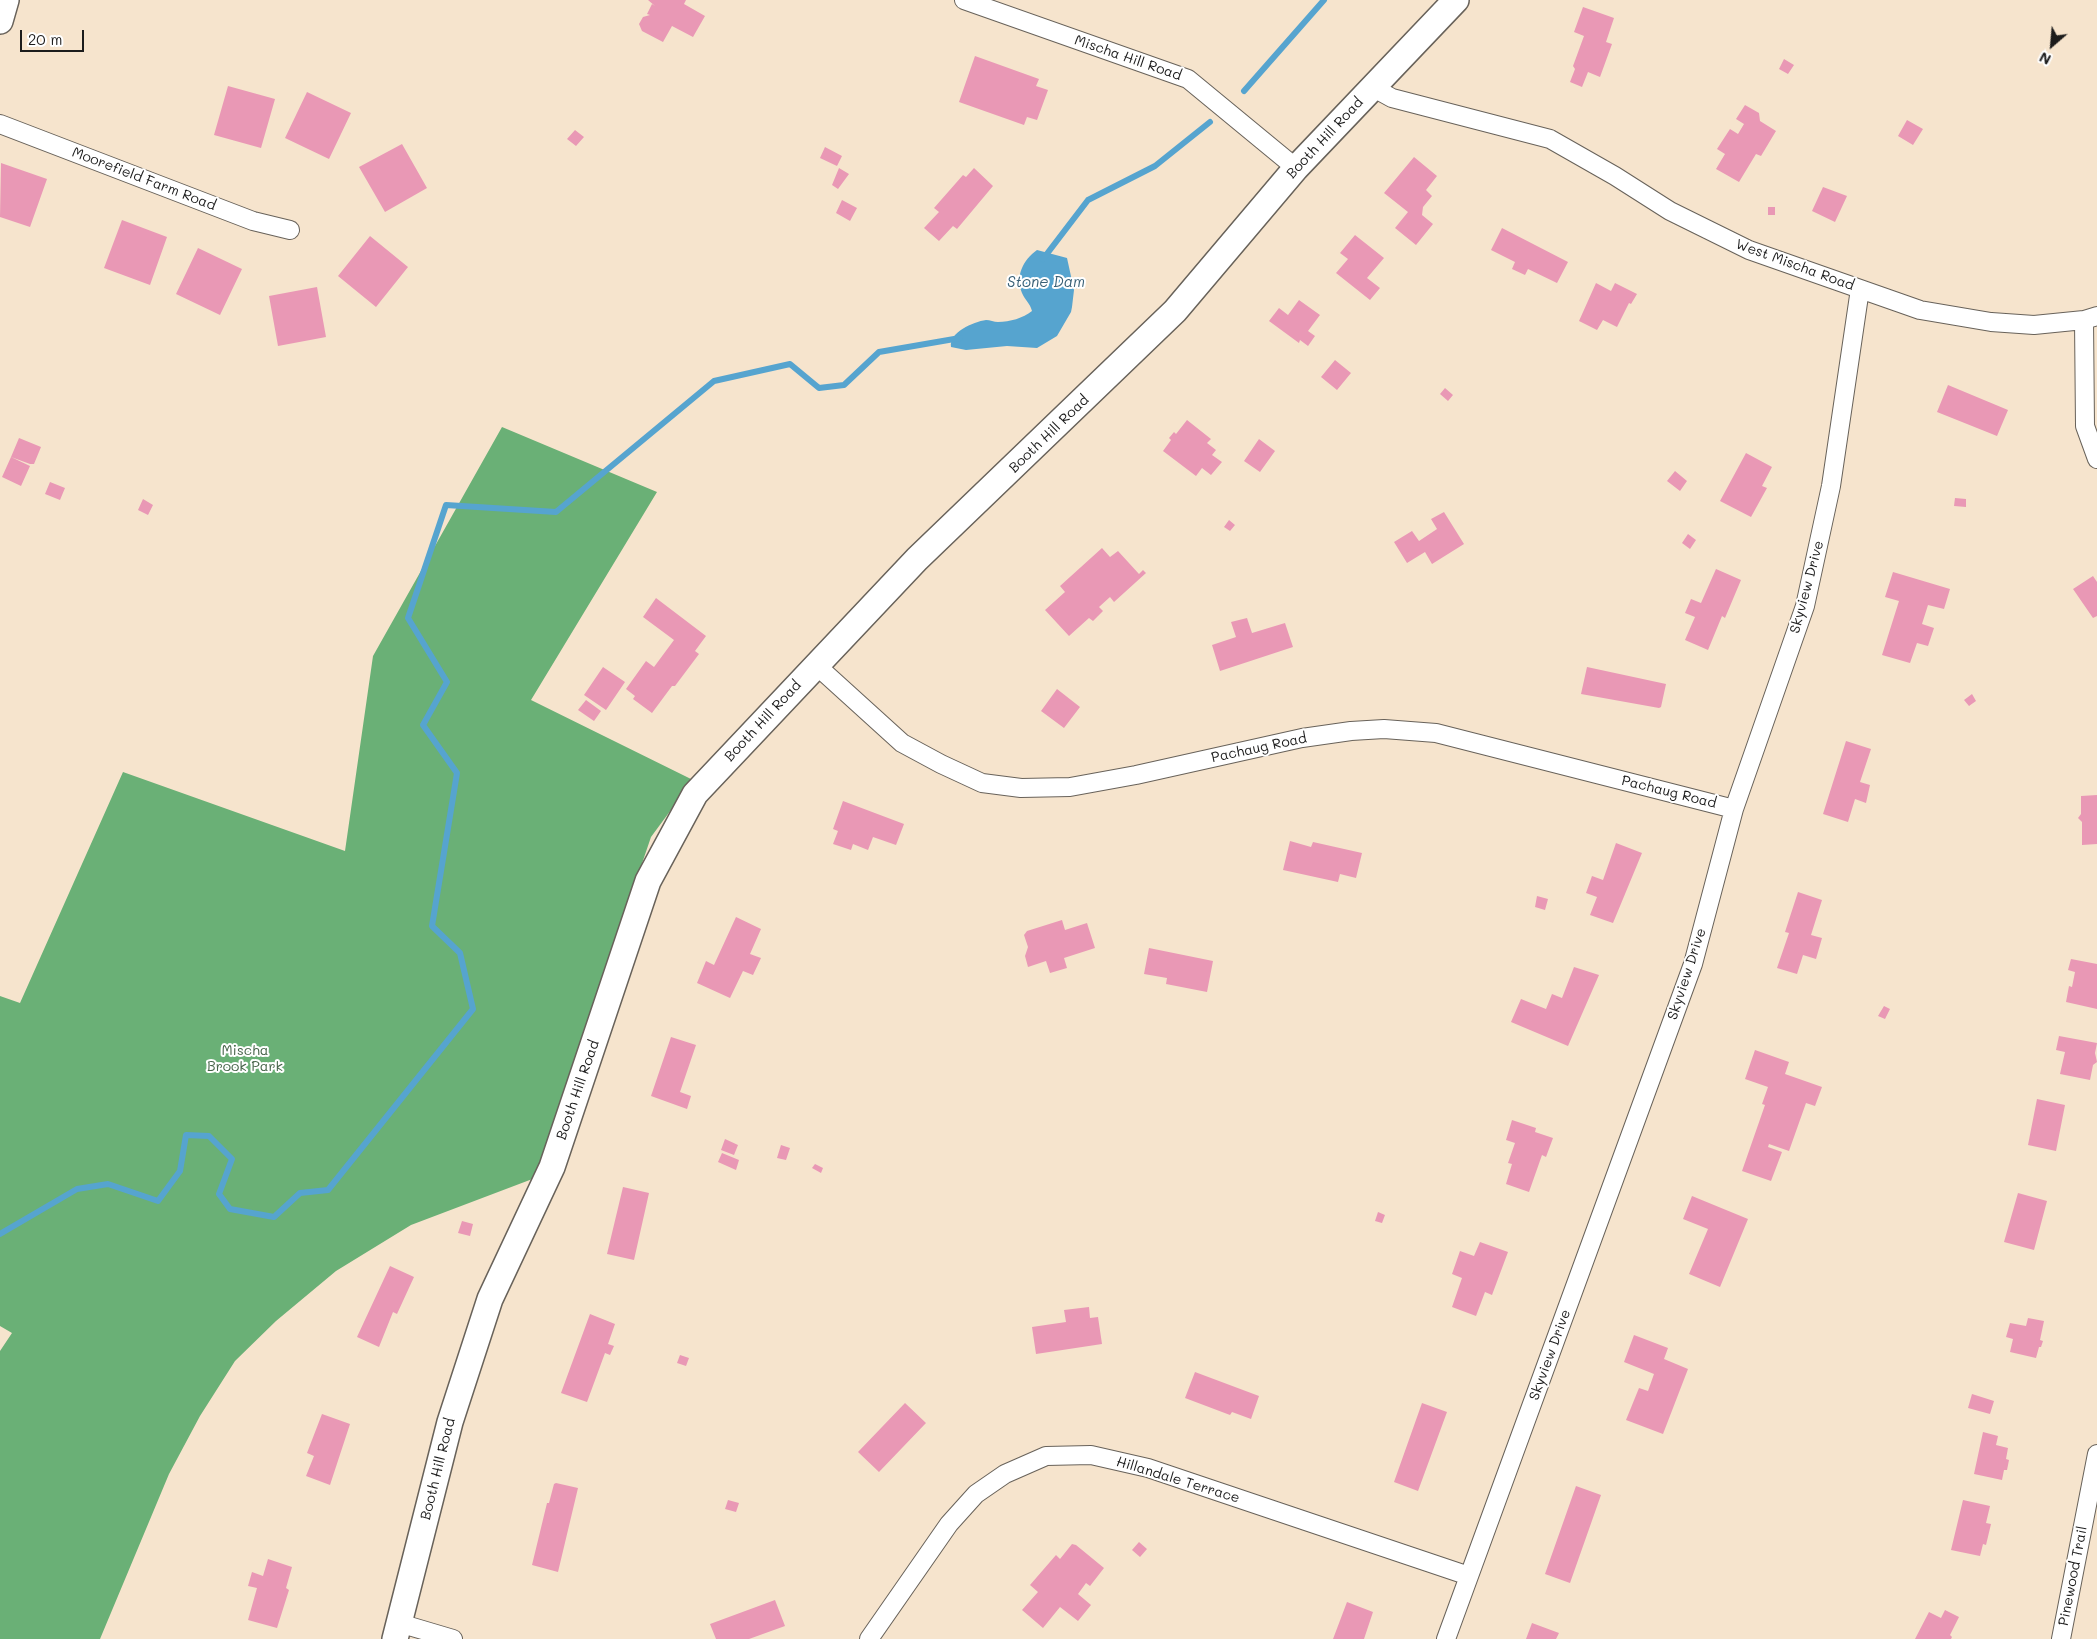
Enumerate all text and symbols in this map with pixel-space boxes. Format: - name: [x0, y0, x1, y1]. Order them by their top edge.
- scale bar: [22, 20, 86, 52]
- north arrow: [2027, 20, 2077, 70]
- text: 20 m: [28, 29, 62, 49]
- street label: Mischa Hill Road: [1072, 32, 1184, 84]
- text: N: [2036, 48, 2054, 70]
- street label: Booth Hill Road: [1283, 94, 1367, 182]
- street label: Moorefield Farm Road: [70, 144, 218, 214]
- street label: West Mischa Road: [1733, 236, 1857, 294]
- water label: Stone Dam: [1007, 273, 1085, 291]
- street label: Booth Hill Road: [1006, 392, 1092, 476]
- street label: Skyview Drive: [1787, 539, 1827, 635]
- street label: Booth Hill Road: [721, 677, 805, 765]
- street label: Pachaug Road: [1210, 730, 1308, 766]
- street label: Pachaug Road: [1620, 772, 1718, 812]
- street label: Skyview Drive: [1664, 926, 1710, 1022]
- street label: Booth Hill Road: [553, 1038, 603, 1142]
- park label: Mischa Brook Park: [207, 1043, 283, 1076]
- street label: Skyview Drive: [1526, 1307, 1574, 1403]
- street label: Booth Hill Road: [417, 1416, 459, 1522]
- street label: Hillandale Terrace: [1114, 1453, 1242, 1507]
- street label: Pinewood Trail: [2055, 1525, 2091, 1627]

